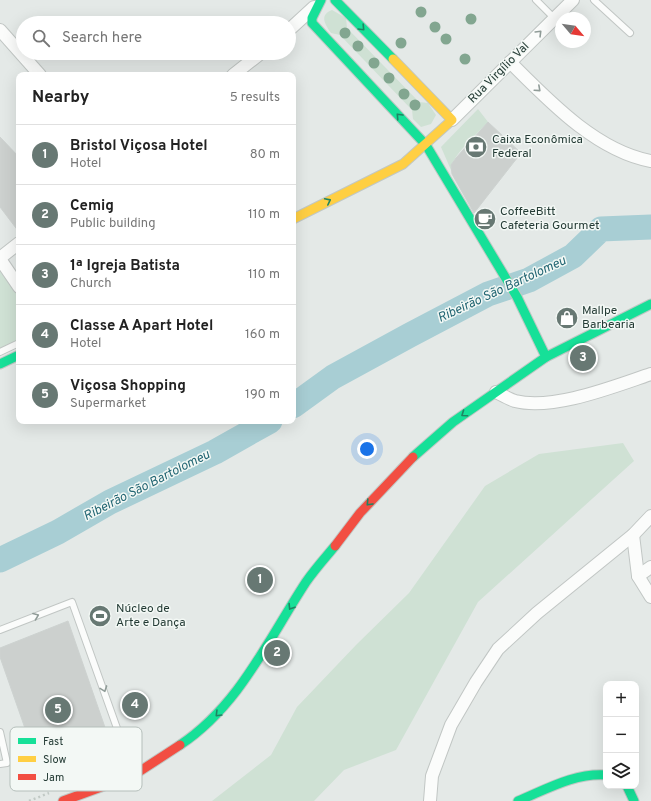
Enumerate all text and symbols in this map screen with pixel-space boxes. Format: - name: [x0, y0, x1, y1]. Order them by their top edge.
- north arrow: [555, 12, 591, 48]
- search box: [16, 16, 296, 60]
- one-way arrow: [358, 23, 365, 31]
- icon: search: [30, 27, 52, 49]
- text: Search here: [62, 29, 142, 48]
- one-way arrow: [534, 30, 542, 38]
- street label: Rua Virgílio Val: [465, 39, 533, 107]
- one-way arrow: [533, 85, 541, 92]
- text: Nearby: [32, 87, 89, 109]
- text: 5 results: [230, 90, 280, 106]
- one-way arrow: [396, 113, 404, 121]
- place label: Caixa Econômica Federal: [492, 132, 583, 162]
- bank icon: Caixa Econômica Federal: [463, 134, 489, 160]
- text: Bristol Viçosa Hotel: [70, 137, 208, 156]
- text: 1: [42, 147, 48, 163]
- text: 80 m: [250, 147, 280, 163]
- text: Hotel: [70, 156, 101, 172]
- text: Cemig: [70, 197, 114, 216]
- one-way arrow: [324, 199, 331, 206]
- place label: CoffeeBitt Cafeteria Gourmet: [500, 204, 600, 234]
- cafe icon: CoffeeBitt Cafeteria Gourmet: [472, 206, 498, 232]
- text: 2: [41, 207, 49, 223]
- text: 110 m: [248, 207, 280, 223]
- text: Public building: [70, 216, 156, 232]
- water label: Ribeirão São Bartolomeu: [435, 253, 570, 327]
- text: 1ª Igreja Batista: [70, 257, 180, 276]
- text: 3: [41, 267, 49, 283]
- text: 110 m: [248, 267, 280, 283]
- text: Church: [70, 276, 112, 292]
- place label: Mallpe Barbearia: [582, 303, 635, 333]
- shop icon: Mallpe Barbearia: [554, 305, 580, 331]
- text: Classe A Apart Hotel: [70, 317, 213, 336]
- text: 4: [41, 327, 49, 343]
- text: 160 m: [245, 327, 280, 343]
- text: Hotel: [70, 336, 101, 352]
- pin: 3: [570, 343, 596, 373]
- text: Viçosa Shopping: [70, 377, 186, 396]
- text: 5: [41, 387, 49, 403]
- text: 190 m: [245, 387, 280, 403]
- text: Supermarket: [70, 396, 146, 412]
- one-way arrow: [461, 409, 468, 416]
- your location: [357, 439, 377, 459]
- water label: Ribeirão São Bartolomeu: [81, 447, 214, 525]
- one-way arrow: [366, 498, 374, 506]
- pin: 1: [247, 565, 273, 595]
- place label: Núcleo de Arte e Dança: [116, 601, 186, 631]
- sports icon: Núcleo de Arte e Dança: [87, 603, 113, 629]
- one-way arrow: [289, 603, 296, 610]
- one-way arrow: [33, 613, 40, 621]
- pin: 2: [264, 638, 290, 668]
- map controls: [603, 681, 639, 789]
- button: +: [603, 681, 639, 717]
- one-way arrow: [99, 685, 107, 692]
- pin: 4: [122, 690, 148, 720]
- pin: 5: [45, 695, 71, 725]
- one-way arrow: [215, 709, 223, 717]
- button: −: [603, 717, 639, 753]
- legend: [10, 727, 142, 791]
- text: Fast: [43, 735, 63, 749]
- text: Slow: [43, 753, 66, 767]
- button: layers: [603, 753, 639, 789]
- text: Jam: [43, 771, 64, 785]

